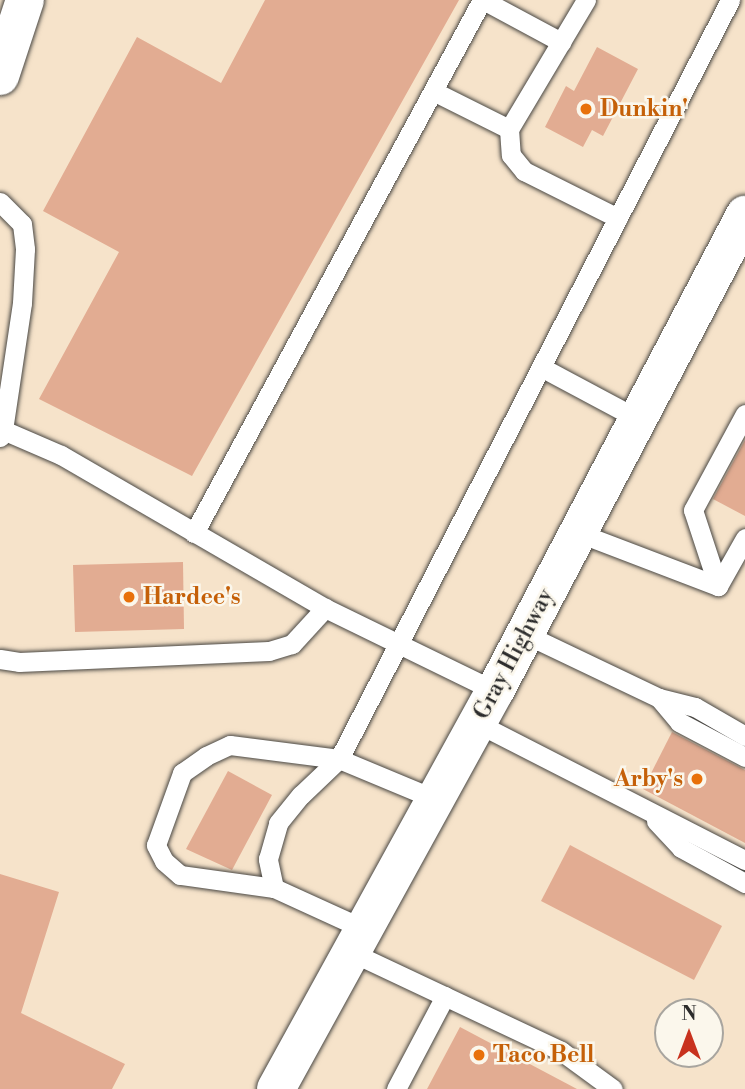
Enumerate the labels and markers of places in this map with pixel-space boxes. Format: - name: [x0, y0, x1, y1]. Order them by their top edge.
- place label: Dunkin': [600, 95, 688, 123]
- marker: Dunkin': [578, 101, 594, 117]
- place label: Hardee's: [143, 583, 241, 611]
- marker: Hardee's: [121, 589, 137, 605]
- place label: Arby's: [614, 765, 683, 793]
- marker: Arby's: [689, 771, 705, 787]
- place label: Taco Bell: [493, 1041, 594, 1069]
- marker: Taco Bell: [471, 1047, 487, 1063]

